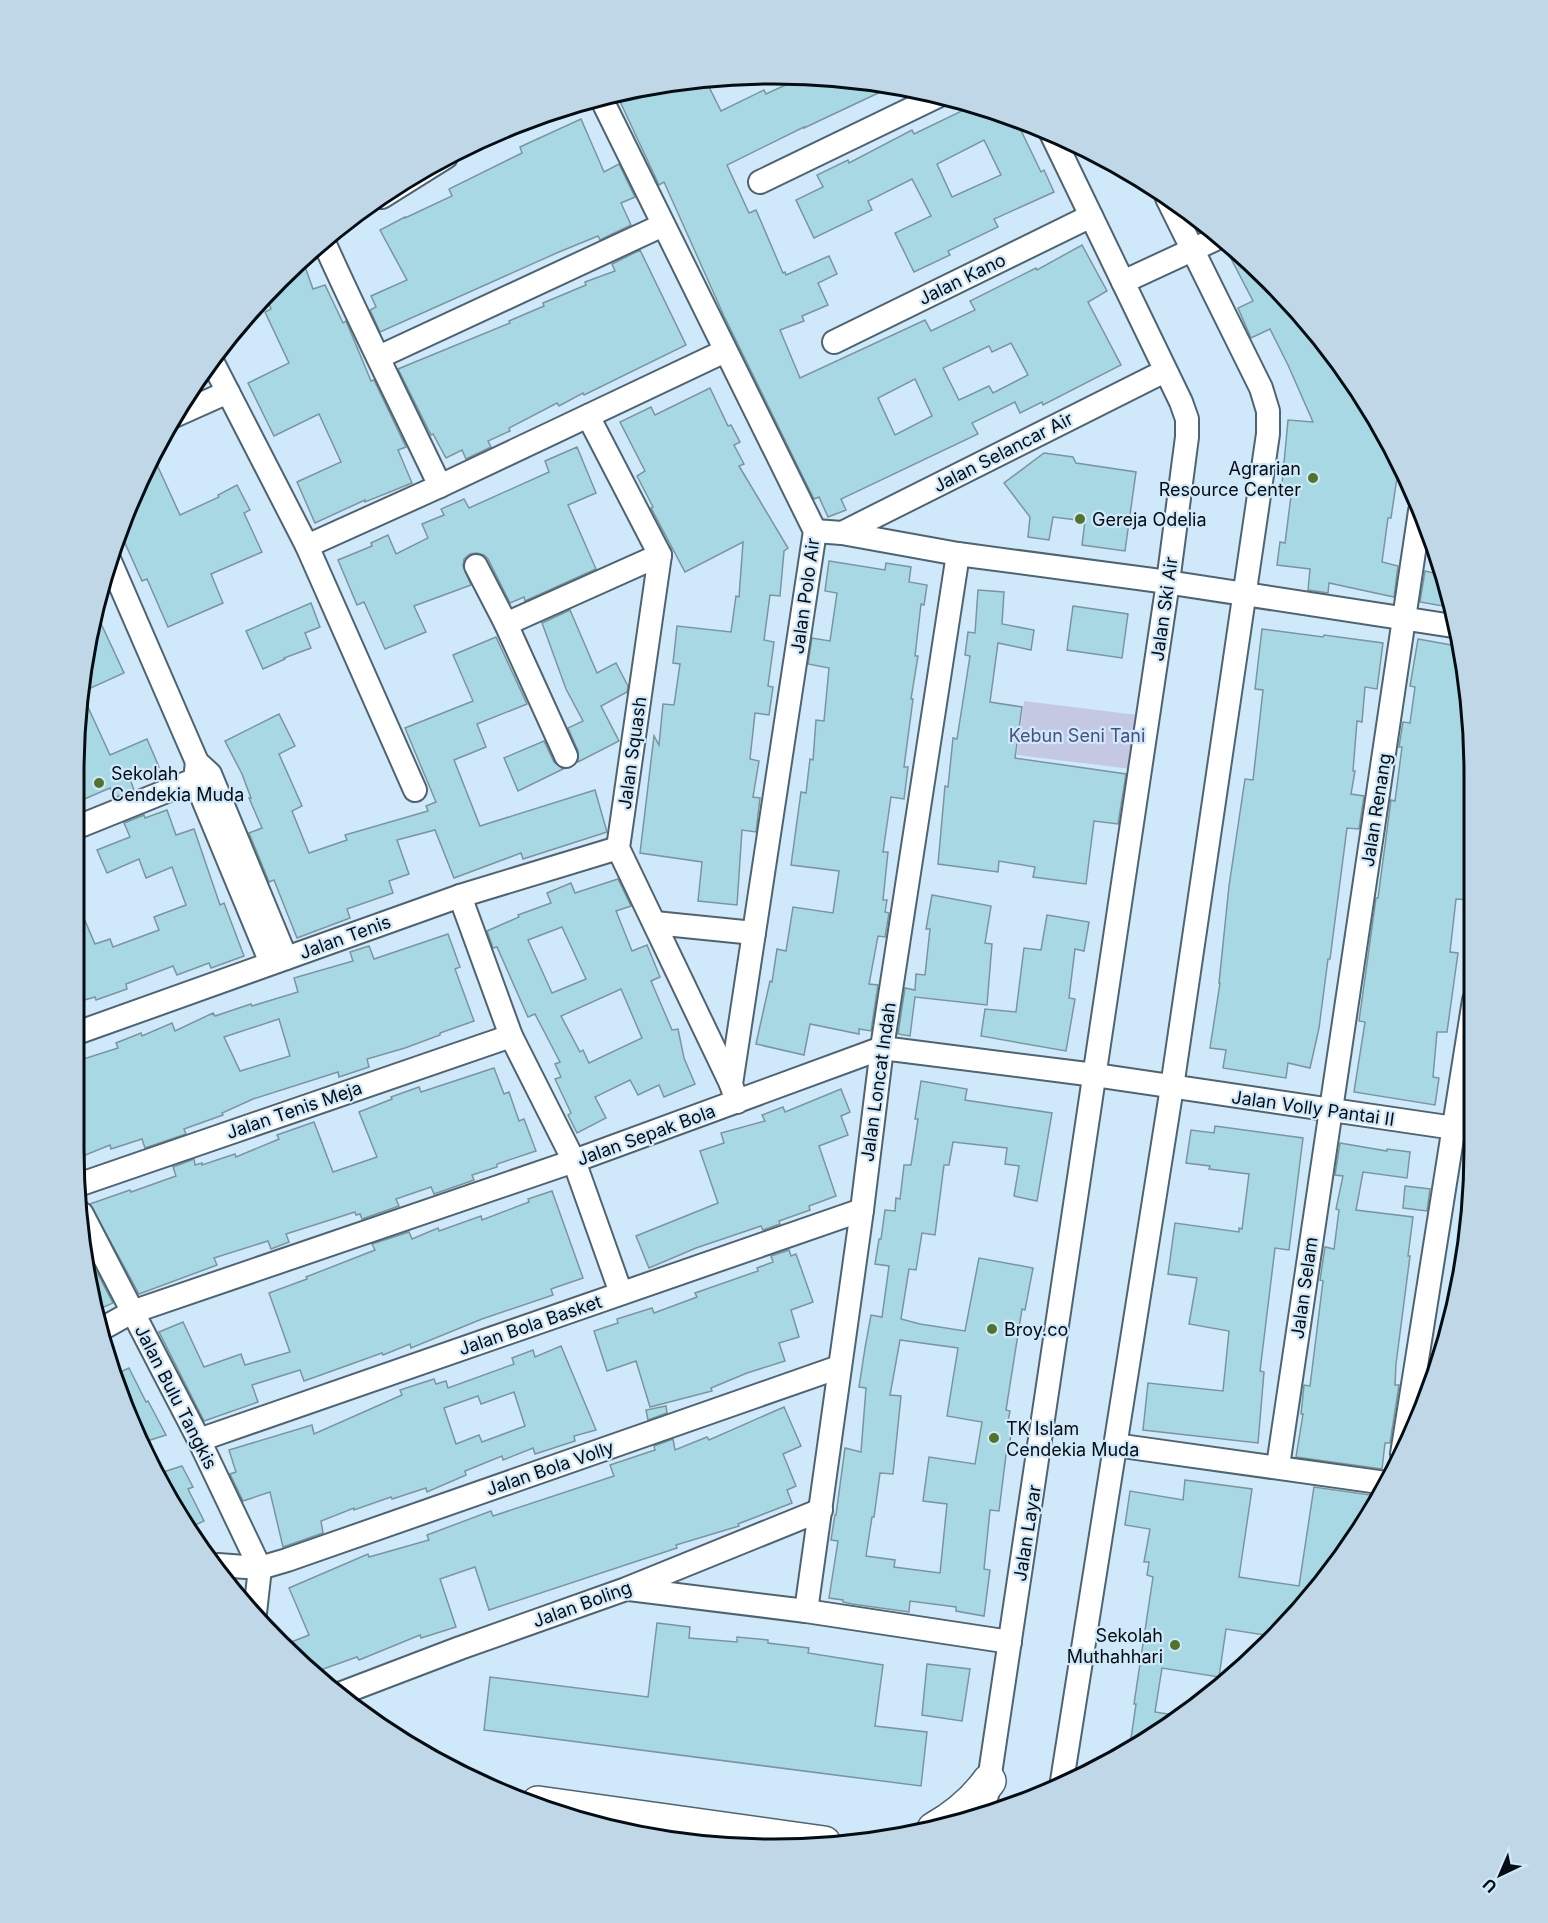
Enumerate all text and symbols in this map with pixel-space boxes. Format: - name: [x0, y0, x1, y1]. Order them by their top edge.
- street label: Jalan Kano: [915, 249, 1009, 309]
- street label: Jalan Selancar Air: [930, 408, 1076, 496]
- place label: Agrarian Resource Center: [1159, 458, 1301, 500]
- marker: Agrarian Resource Center: [1306, 471, 1320, 485]
- place label: Gereja Odelia: [1092, 509, 1207, 530]
- marker: Gereja Odelia: [1073, 512, 1087, 526]
- street label: Jalan Polo Air: [786, 537, 824, 655]
- street label: Jalan Ski Air: [1146, 555, 1182, 662]
- street label: Jalan Squash: [614, 695, 650, 811]
- park label: Kebun Seni Tani: [1009, 725, 1145, 746]
- street label: Jalan Renang: [1357, 752, 1395, 868]
- place label: Sekolah Cendekia Muda: [111, 763, 244, 805]
- marker: Sekolah Cendekia Muda: [92, 776, 106, 790]
- street label: Jalan Tenis: [296, 911, 394, 963]
- street label: Jalan Loncat Indah: [856, 1001, 900, 1163]
- street label: Jalan Tenis Meja: [223, 1077, 365, 1143]
- street label: Jalan Volly Pantai II: [1230, 1086, 1396, 1130]
- street label: Jalan Sepak Bola: [574, 1100, 718, 1170]
- street label: Jalan Selam: [1286, 1236, 1322, 1340]
- street label: Jalan Bola Basket: [456, 1291, 604, 1359]
- place label: Broy.co: [1004, 1319, 1068, 1340]
- street label: Jalan Bulu Tangkis: [131, 1321, 221, 1473]
- marker: Broy.co: [985, 1322, 999, 1336]
- place label: TK Islam Cendekia Muda: [1006, 1418, 1139, 1460]
- marker: TK Islam Cendekia Muda: [987, 1431, 1001, 1445]
- street label: Jalan Bola Volly: [483, 1436, 617, 1500]
- street label: Jalan Layar: [1009, 1483, 1045, 1583]
- street label: Jalan Boling: [530, 1576, 634, 1632]
- place label: Sekolah Muthahhari: [1067, 1625, 1163, 1667]
- marker: Sekolah Muthahhari: [1168, 1638, 1182, 1652]
- north arrow: [1470, 1845, 1530, 1905]
- text: U: [1478, 1875, 1501, 1897]

